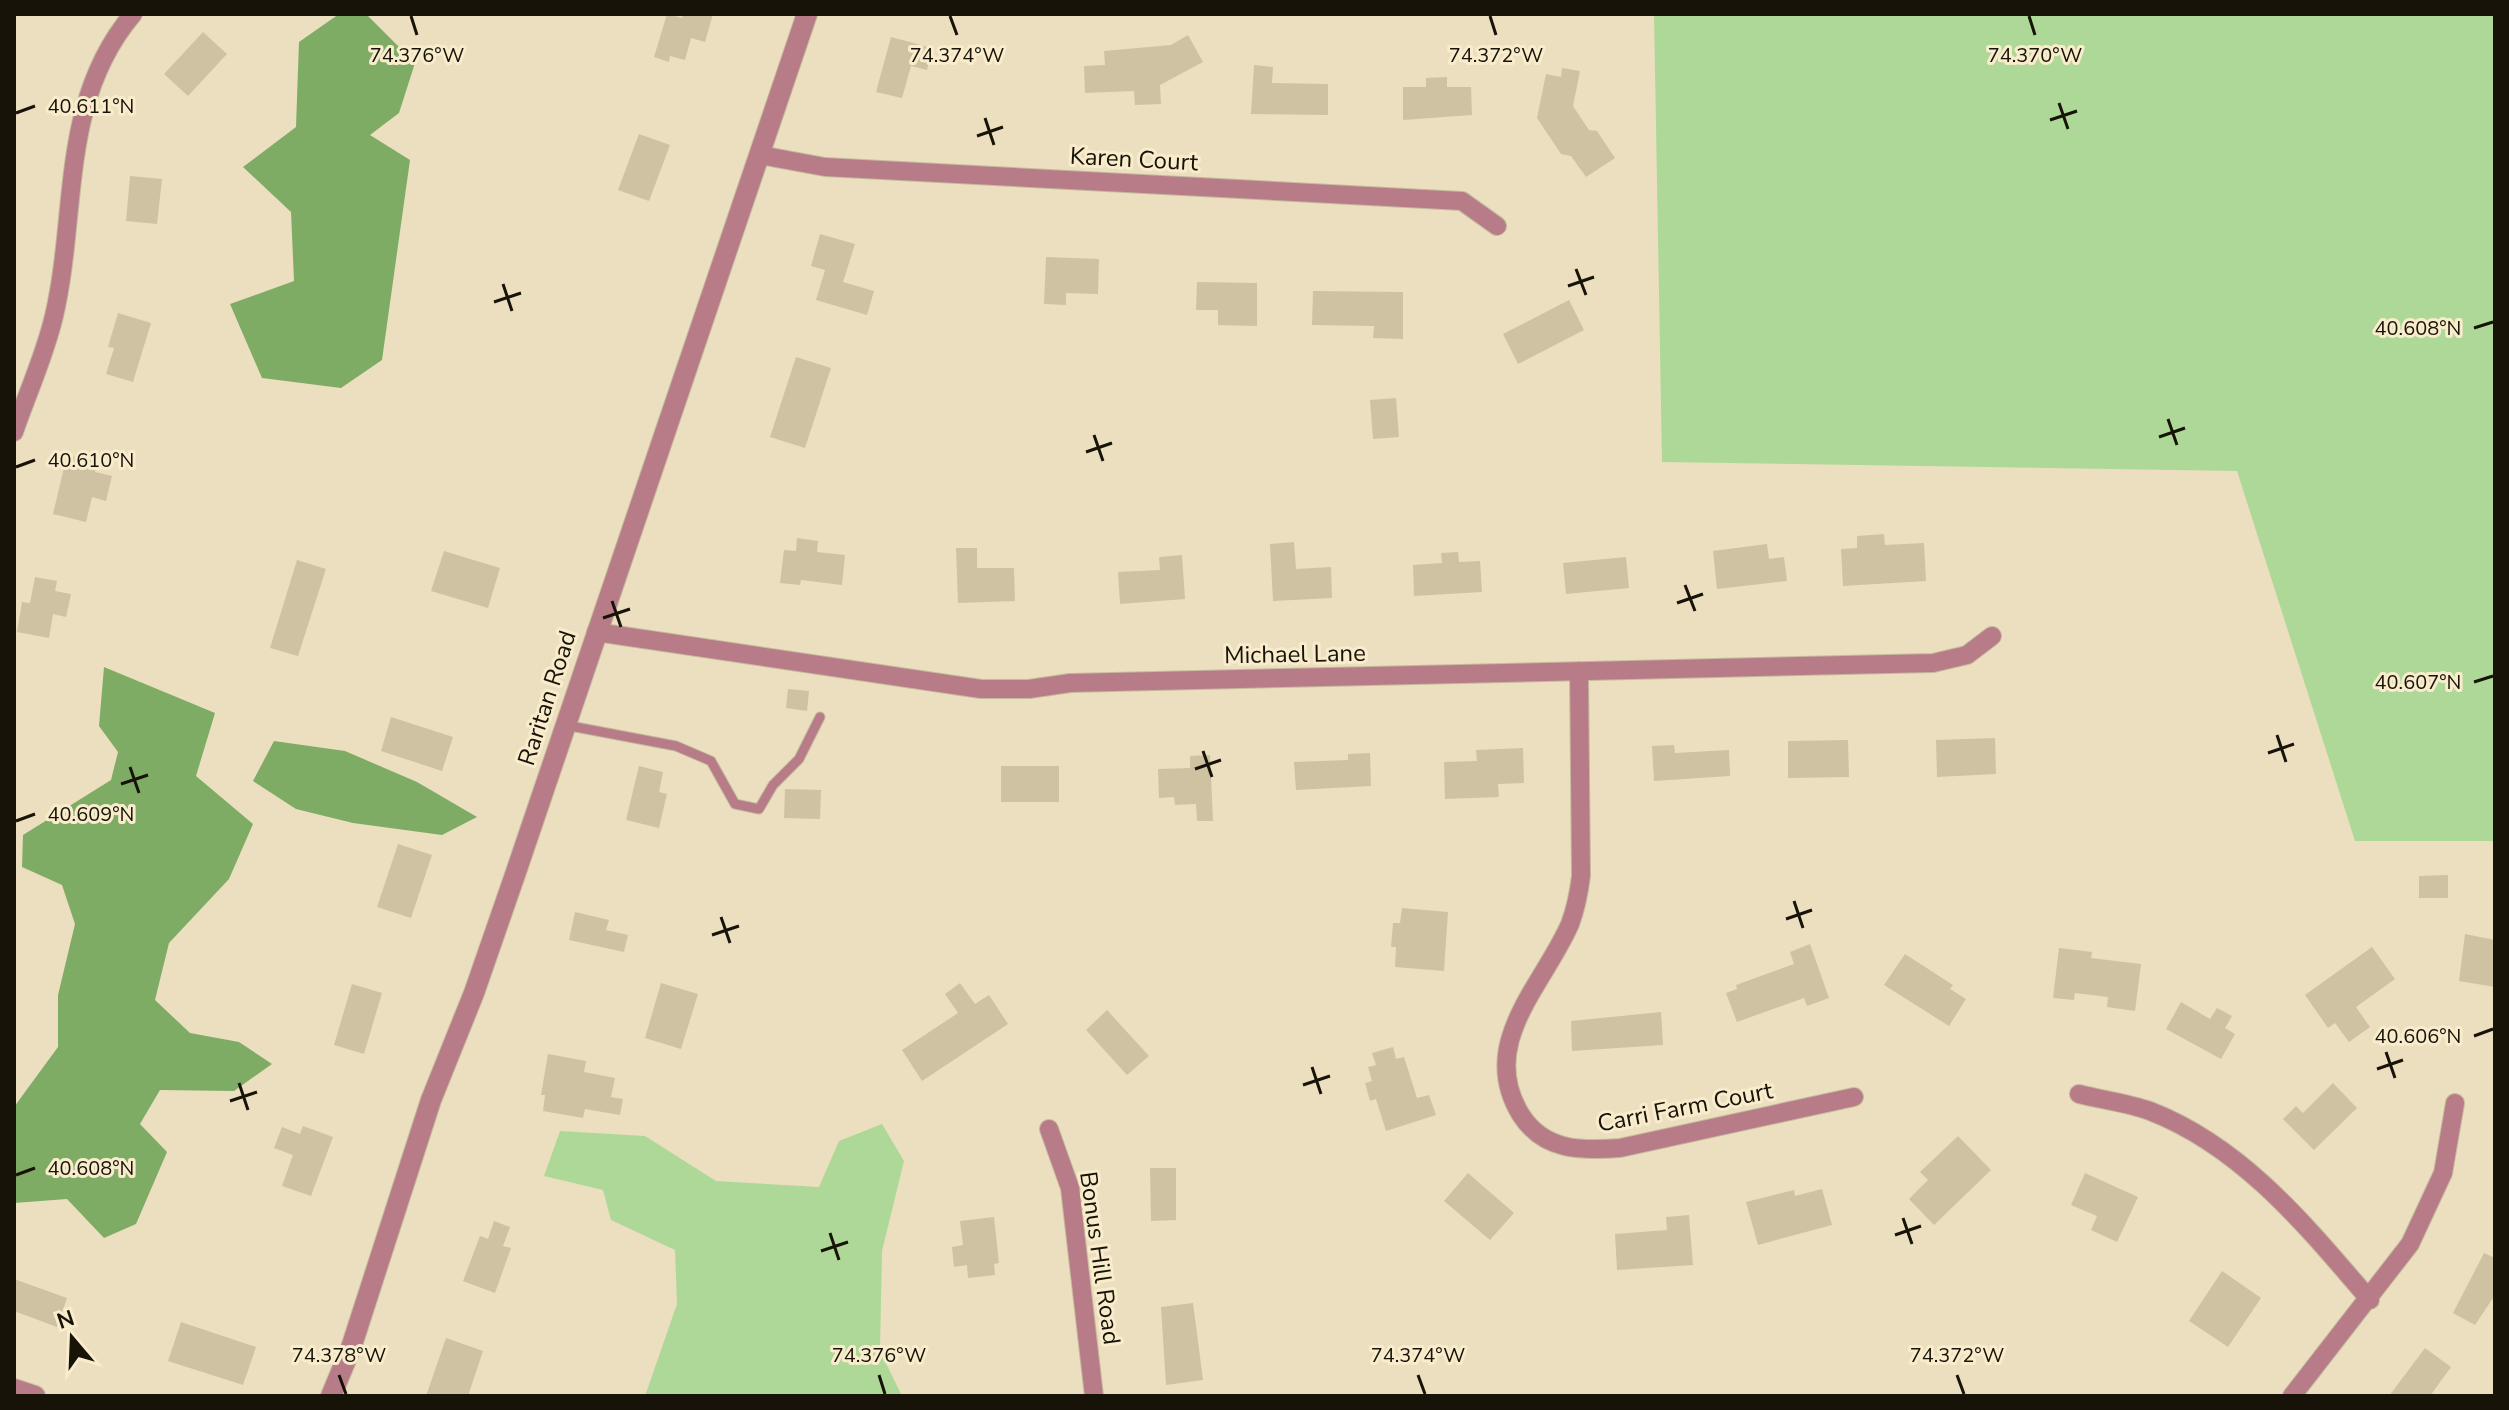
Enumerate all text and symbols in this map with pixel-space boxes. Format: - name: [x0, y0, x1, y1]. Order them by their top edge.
- text: 74.376°W: [370, 42, 464, 69]
- text: 74.374°W: [910, 42, 1004, 69]
- text: 74.372°W: [1449, 42, 1543, 69]
- text: 74.370°W: [1988, 42, 2082, 69]
- text: 40.611°N: [48, 93, 134, 120]
- street label: Karen Court: [1069, 140, 1200, 178]
- text: 40.608°N: [2375, 315, 2461, 342]
- text: 40.610°N: [48, 447, 134, 474]
- street label: Raritan Road: [510, 627, 584, 769]
- street label: Michael Lane: [1224, 637, 1366, 671]
- text: 40.607°N: [2375, 669, 2461, 696]
- text: 40.609°N: [48, 801, 134, 828]
- text: 40.606°N: [2375, 1023, 2461, 1050]
- street label: Carri Farm Court: [1595, 1074, 1776, 1140]
- text: 40.608°N: [48, 1155, 134, 1182]
- street label: Bonus Hill Road: [1072, 1169, 1128, 1347]
- north arrow: [32, 1298, 112, 1378]
- text: N: [53, 1303, 78, 1337]
- text: 74.378°W: [292, 1342, 386, 1369]
- text: 74.376°W: [832, 1342, 926, 1369]
- text: 74.374°W: [1371, 1342, 1465, 1369]
- text: 74.372°W: [1910, 1342, 2004, 1369]

